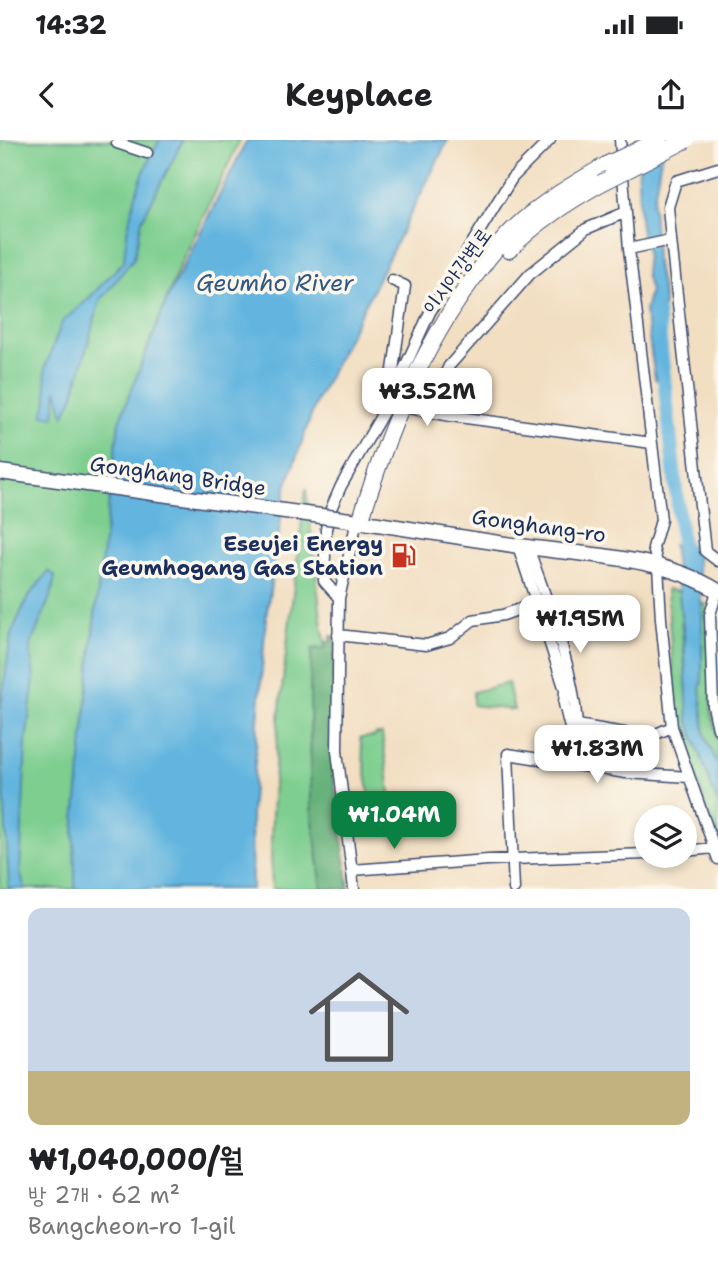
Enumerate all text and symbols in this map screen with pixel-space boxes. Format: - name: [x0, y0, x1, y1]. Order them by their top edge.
- text: 14:32: [35, 7, 107, 42]
- text: Keyplace: [285, 73, 433, 116]
- icon: back: [28, 76, 66, 114]
- icon: share: [652, 76, 690, 114]
- street label: 이시아강변로: [416, 222, 498, 320]
- water label: Geumho River: [196, 268, 355, 298]
- pin: ₩3.52M: [370, 369, 484, 428]
- text: ₩3.52M: [378, 376, 476, 406]
- street label: Gonghang Bridge: [88, 450, 268, 502]
- street label: Gonghang-ro: [470, 503, 608, 549]
- place label: Eseujei Energy Geumhogang Gas Station: [101, 530, 383, 582]
- fuel station icon: Eseujei Energy Geumhogang Gas Station: [389, 542, 417, 570]
- pin: ₩1.95M: [523, 596, 637, 655]
- text: ₩1.95M: [535, 603, 625, 633]
- pin: ₩1.83M: [540, 726, 654, 785]
- text: ₩1.83M: [550, 733, 644, 763]
- pin: ₩1.04M: [337, 792, 451, 851]
- text: ₩1.04M: [347, 799, 441, 829]
- map controls: [634, 805, 697, 868]
- button: layers: [634, 805, 697, 868]
- icon: home: [296, 954, 422, 1080]
- text: ₩1,040,000/월: [28, 1139, 243, 1180]
- text: 방 2개 · 62 m²: [28, 1180, 180, 1210]
- text: Bangcheon-ro 1-gil: [28, 1211, 236, 1241]

